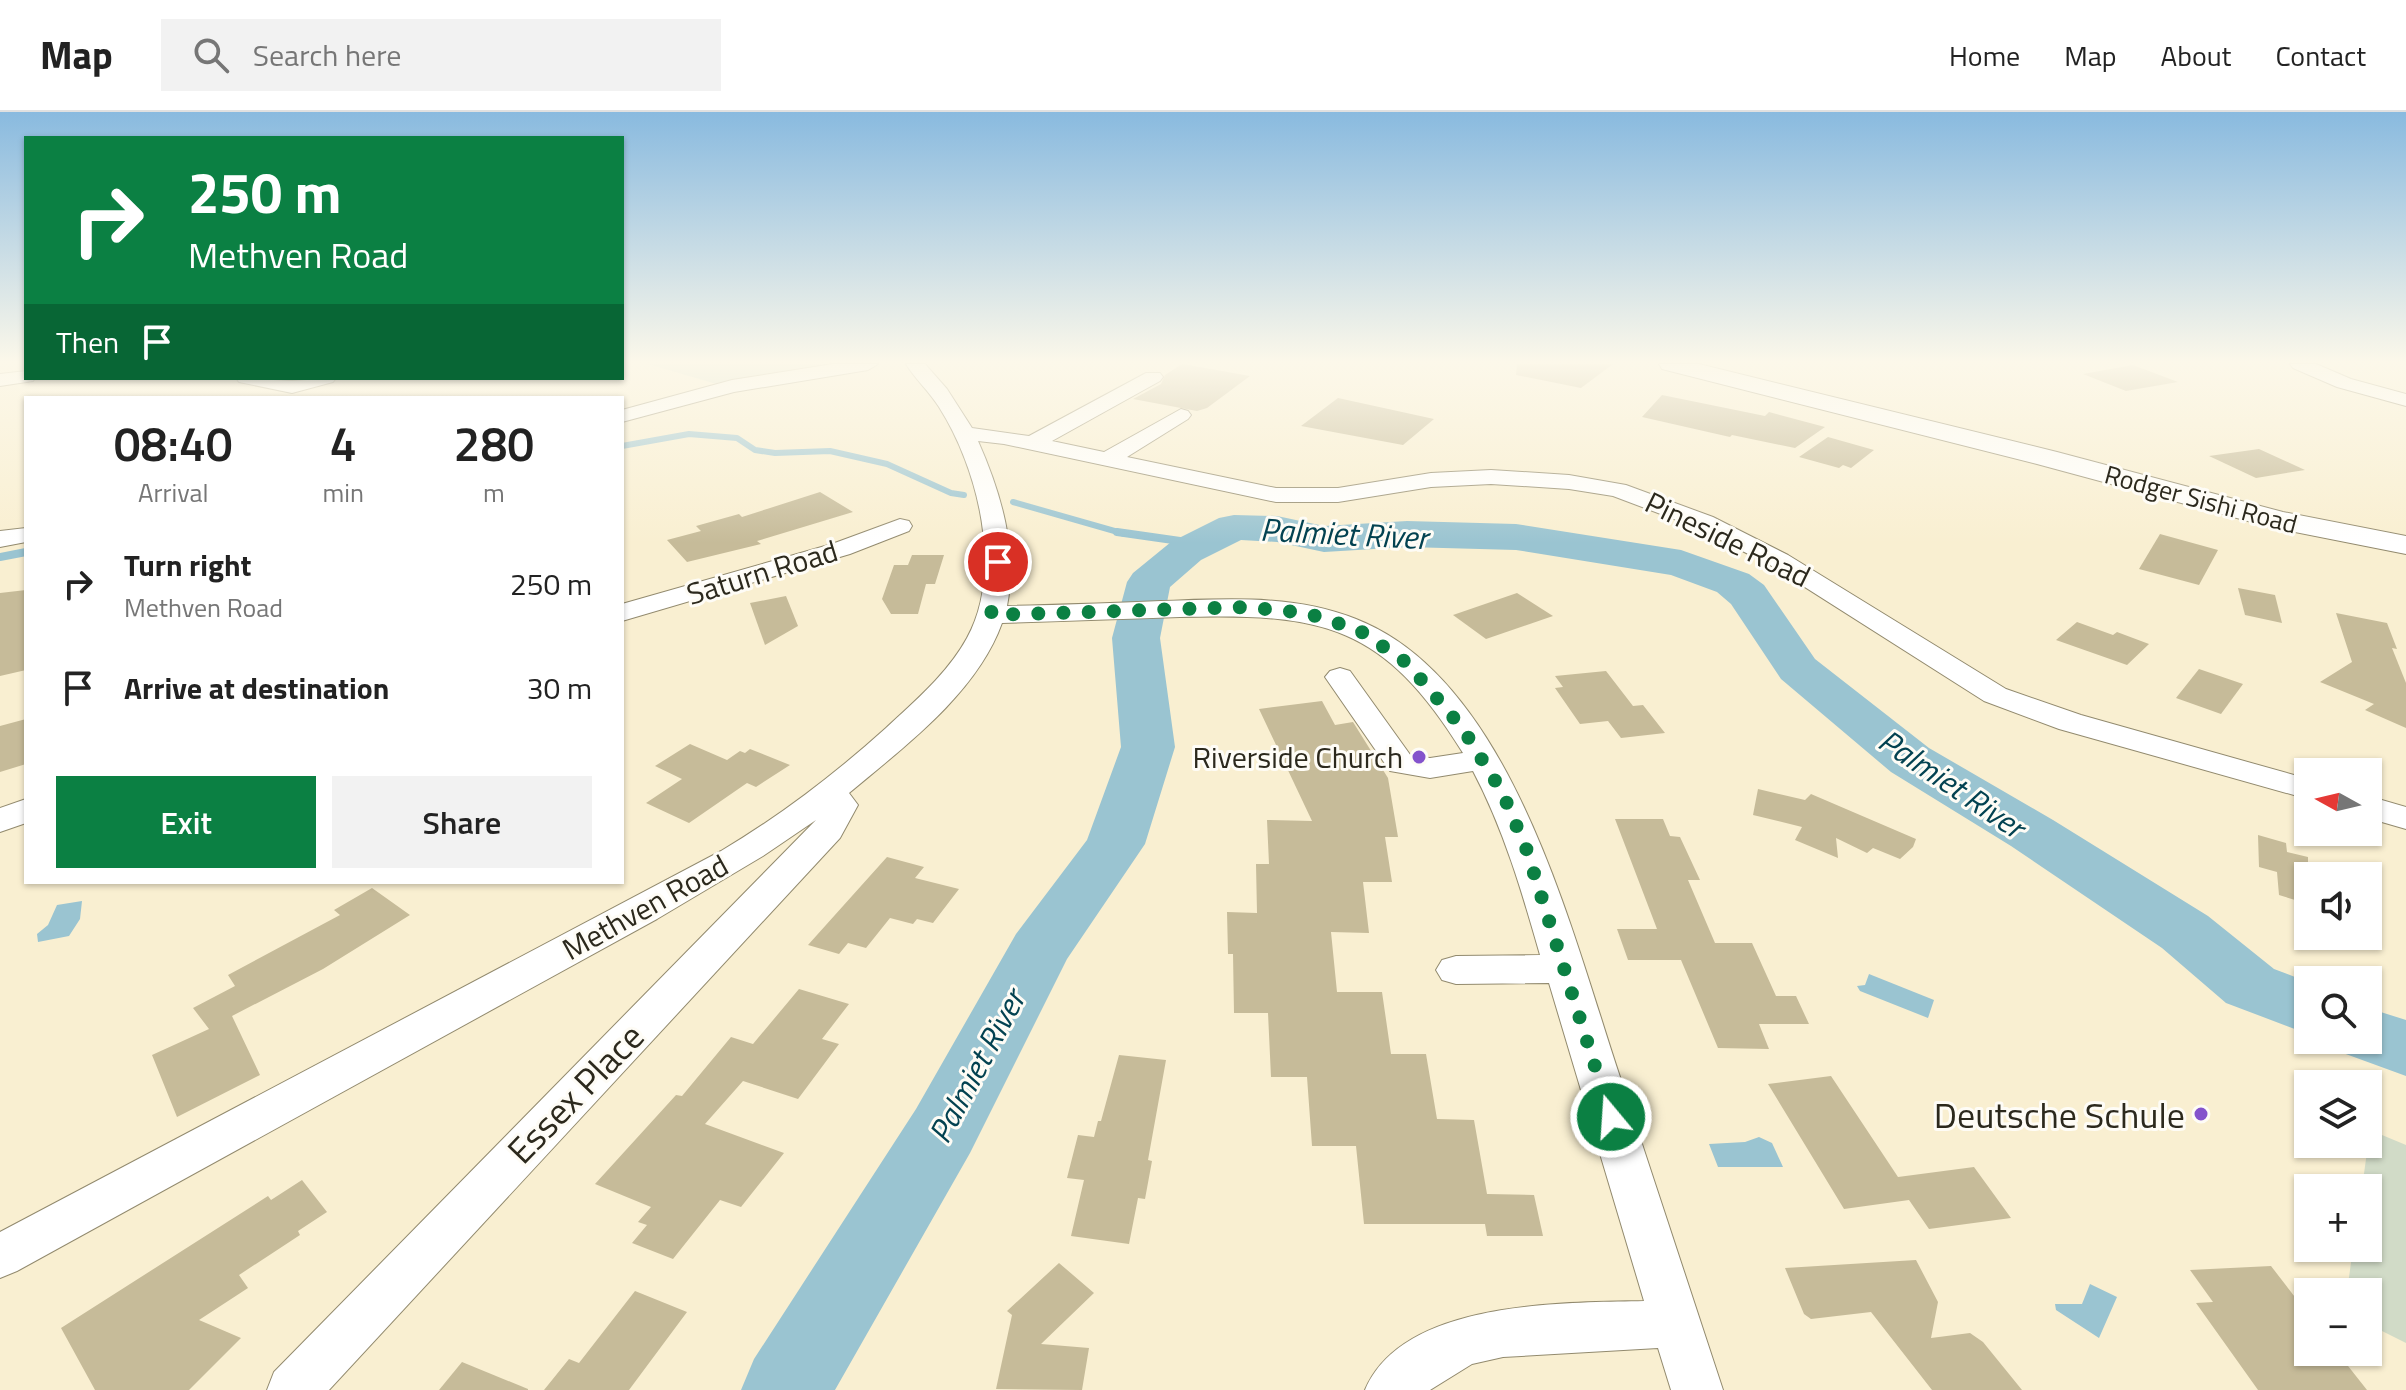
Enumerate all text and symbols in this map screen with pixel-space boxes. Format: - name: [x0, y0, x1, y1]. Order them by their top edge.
- search box: [161, 19, 721, 91]
- text: Map: [40, 26, 113, 84]
- text: Search here: [253, 32, 402, 78]
- icon: search: [189, 33, 233, 77]
- text: Home: [1949, 34, 2020, 77]
- text: Map: [2064, 34, 2117, 77]
- text: About: [2161, 34, 2231, 77]
- text: Contact: [2275, 34, 2366, 77]
- text: 250 m: [188, 150, 341, 235]
- icon: right: [56, 168, 160, 272]
- text: Methven Road: [188, 227, 408, 282]
- text: Then: [56, 319, 119, 365]
- icon: arrive: [135, 320, 179, 364]
- text: 08:40: [114, 407, 233, 480]
- text: 4: [330, 407, 357, 480]
- text: 280: [454, 407, 534, 480]
- street label: Rodger Sishi Road: [2100, 455, 2302, 543]
- text: Arrival: [138, 473, 208, 512]
- text: min: [322, 473, 364, 512]
- text: m: [483, 473, 505, 512]
- street label: Pineside Road: [1638, 479, 1818, 599]
- water label: Palmiet River: [1259, 505, 1433, 562]
- street label: Saturn Road: [681, 527, 843, 617]
- pin: [964, 528, 1032, 596]
- icon: arrive: [976, 540, 1020, 584]
- text: Turn right: [124, 542, 252, 588]
- text: 250 m: [510, 561, 592, 607]
- icon: right: [56, 562, 100, 606]
- text: Methven Road: [124, 588, 283, 627]
- text: Arrive at destination: [124, 665, 389, 711]
- text: 30 m: [527, 665, 592, 711]
- icon: arrive: [56, 666, 100, 710]
- water label: Palmiet River: [1869, 716, 2038, 852]
- place label: Riverside Church: [1192, 734, 1403, 780]
- marker: Riverside Church: [1410, 748, 1428, 766]
- north arrow: [2294, 758, 2382, 846]
- map controls: [2294, 758, 2382, 1366]
- button: Exit: [56, 776, 316, 868]
- button: Share: [332, 776, 592, 868]
- street label: Methven Road: [554, 842, 736, 972]
- button: sound: [2294, 862, 2382, 950]
- button: search: [2294, 966, 2382, 1054]
- water label: Palmiet River: [916, 977, 1038, 1151]
- street label: Essex Place: [494, 1010, 656, 1176]
- button: layers: [2294, 1070, 2382, 1158]
- position arrow: [1569, 1075, 1653, 1159]
- place label: Deutsche Schule: [1934, 1087, 2185, 1142]
- marker: Deutsche Schule: [2192, 1105, 2210, 1123]
- button: +: [2294, 1174, 2382, 1262]
- button: −: [2294, 1278, 2382, 1366]

